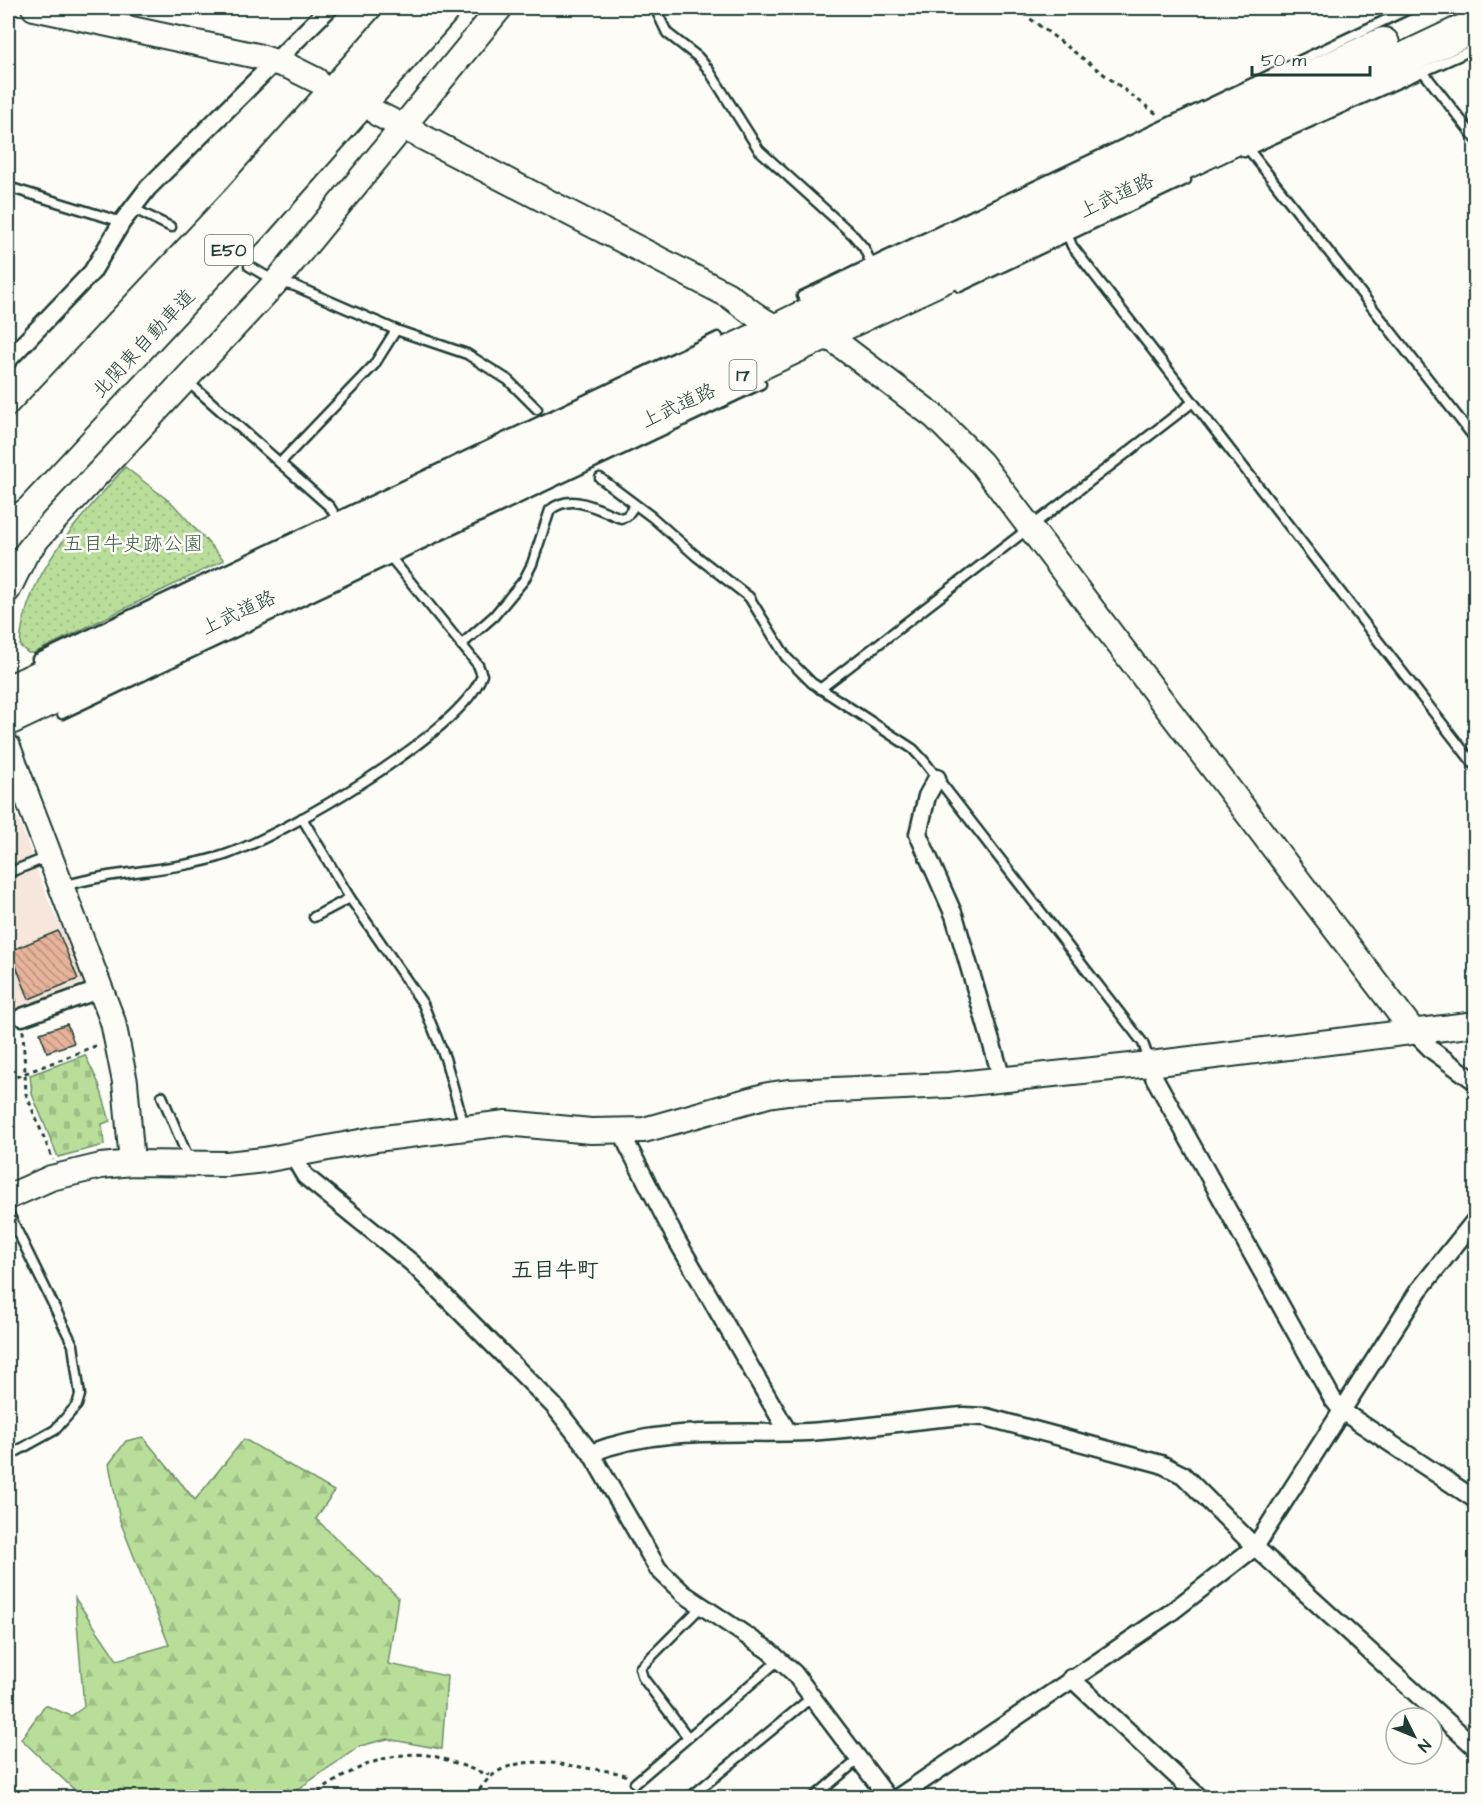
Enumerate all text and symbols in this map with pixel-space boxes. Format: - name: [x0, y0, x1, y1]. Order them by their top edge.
- scale bar: [1252, 39, 1370, 77]
- text: 50 m: [1261, 48, 1306, 73]
- street label: 上武道路: [1074, 166, 1159, 225]
- road number: E50: [205, 235, 253, 265]
- street label: 北関東自動車道: [86, 283, 202, 404]
- road number: 17: [730, 360, 756, 390]
- street label: 上武道路: [636, 376, 721, 435]
- park label: 五目牛史跡公園: [63, 530, 203, 558]
- street label: 上武道路: [196, 583, 281, 642]
- district label: 五目牛町: [511, 1255, 599, 1286]
- north arrow: [1384, 1706, 1444, 1766]
- text: N: [1413, 1734, 1436, 1757]

